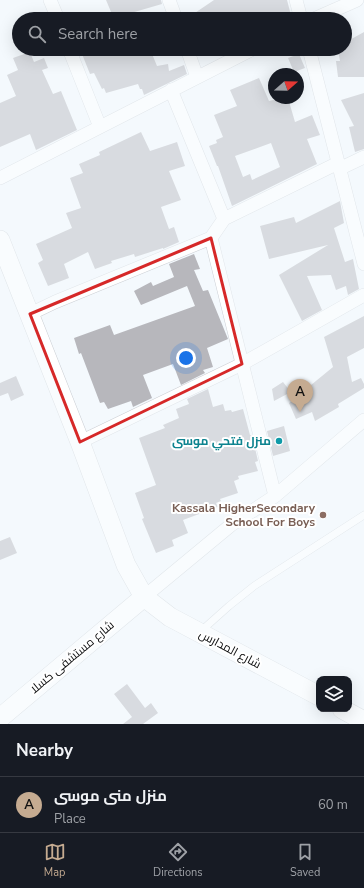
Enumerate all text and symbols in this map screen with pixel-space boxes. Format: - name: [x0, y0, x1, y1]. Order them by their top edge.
- search box: [12, 12, 352, 56]
- icon: search: [26, 23, 48, 45]
- text: Search here: [58, 24, 138, 44]
- north arrow: [268, 68, 304, 104]
- your location: [176, 348, 196, 368]
- pin: A: [287, 379, 313, 412]
- place label: منزل فتحي موسى: [172, 433, 271, 451]
- marker: منزل فتحي موسى: [274, 436, 284, 446]
- place label: Kassala HigherSecondary School For Boys: [172, 500, 316, 530]
- marker: Kassala HigherSecondary School For Boys: [318, 510, 328, 520]
- street label: شارع مستشفى كسلا: [26, 617, 118, 697]
- street label: شارع المدارس: [196, 626, 264, 672]
- map controls: [316, 676, 352, 712]
- button: layers: [316, 676, 352, 712]
- text: Nearby: [16, 739, 73, 762]
- text: منزل منى موسى: [54, 786, 167, 806]
- text: A: [24, 796, 34, 814]
- text: 60 m: [318, 796, 348, 814]
- text: Place: [54, 810, 86, 828]
- tab: Map: [44, 841, 66, 880]
- tab: Directions: [153, 841, 203, 880]
- tab: Saved: [290, 841, 320, 880]

